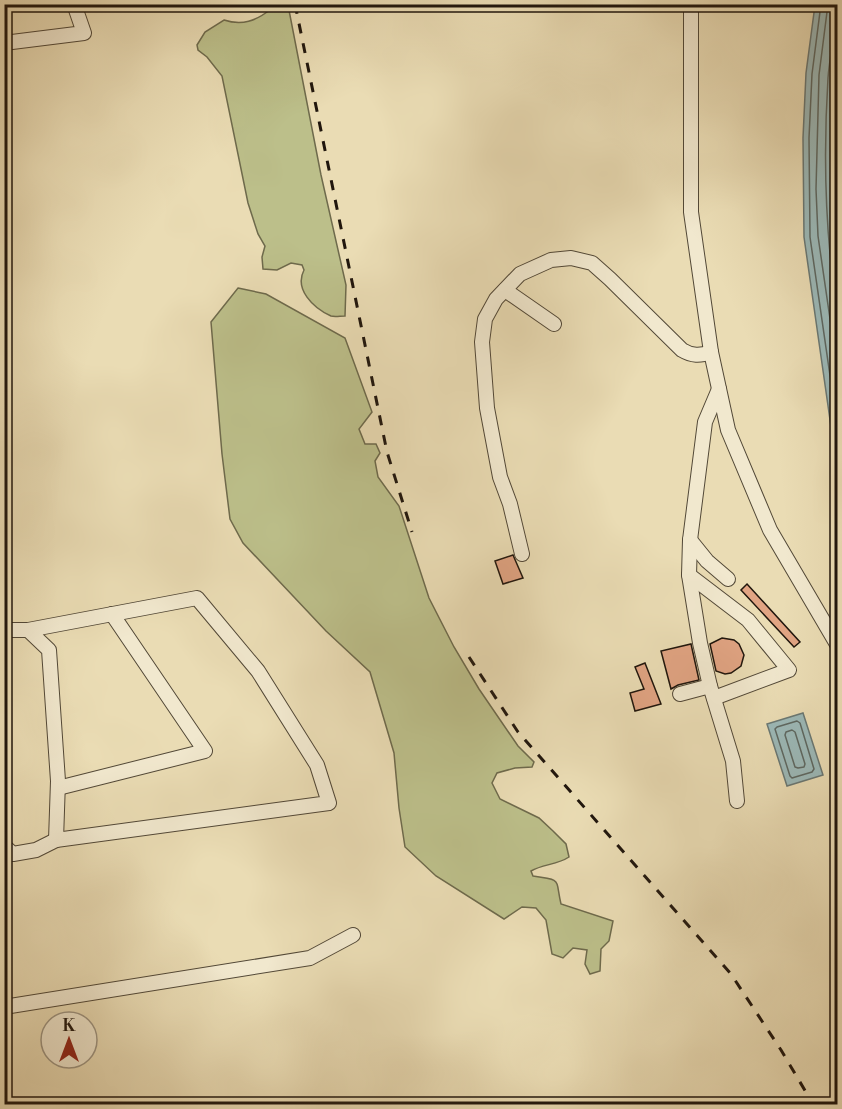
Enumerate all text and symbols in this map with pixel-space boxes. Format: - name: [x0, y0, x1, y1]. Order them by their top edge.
- north arrow: [39, 1010, 99, 1070]
- text: K: [63, 1016, 77, 1036]

